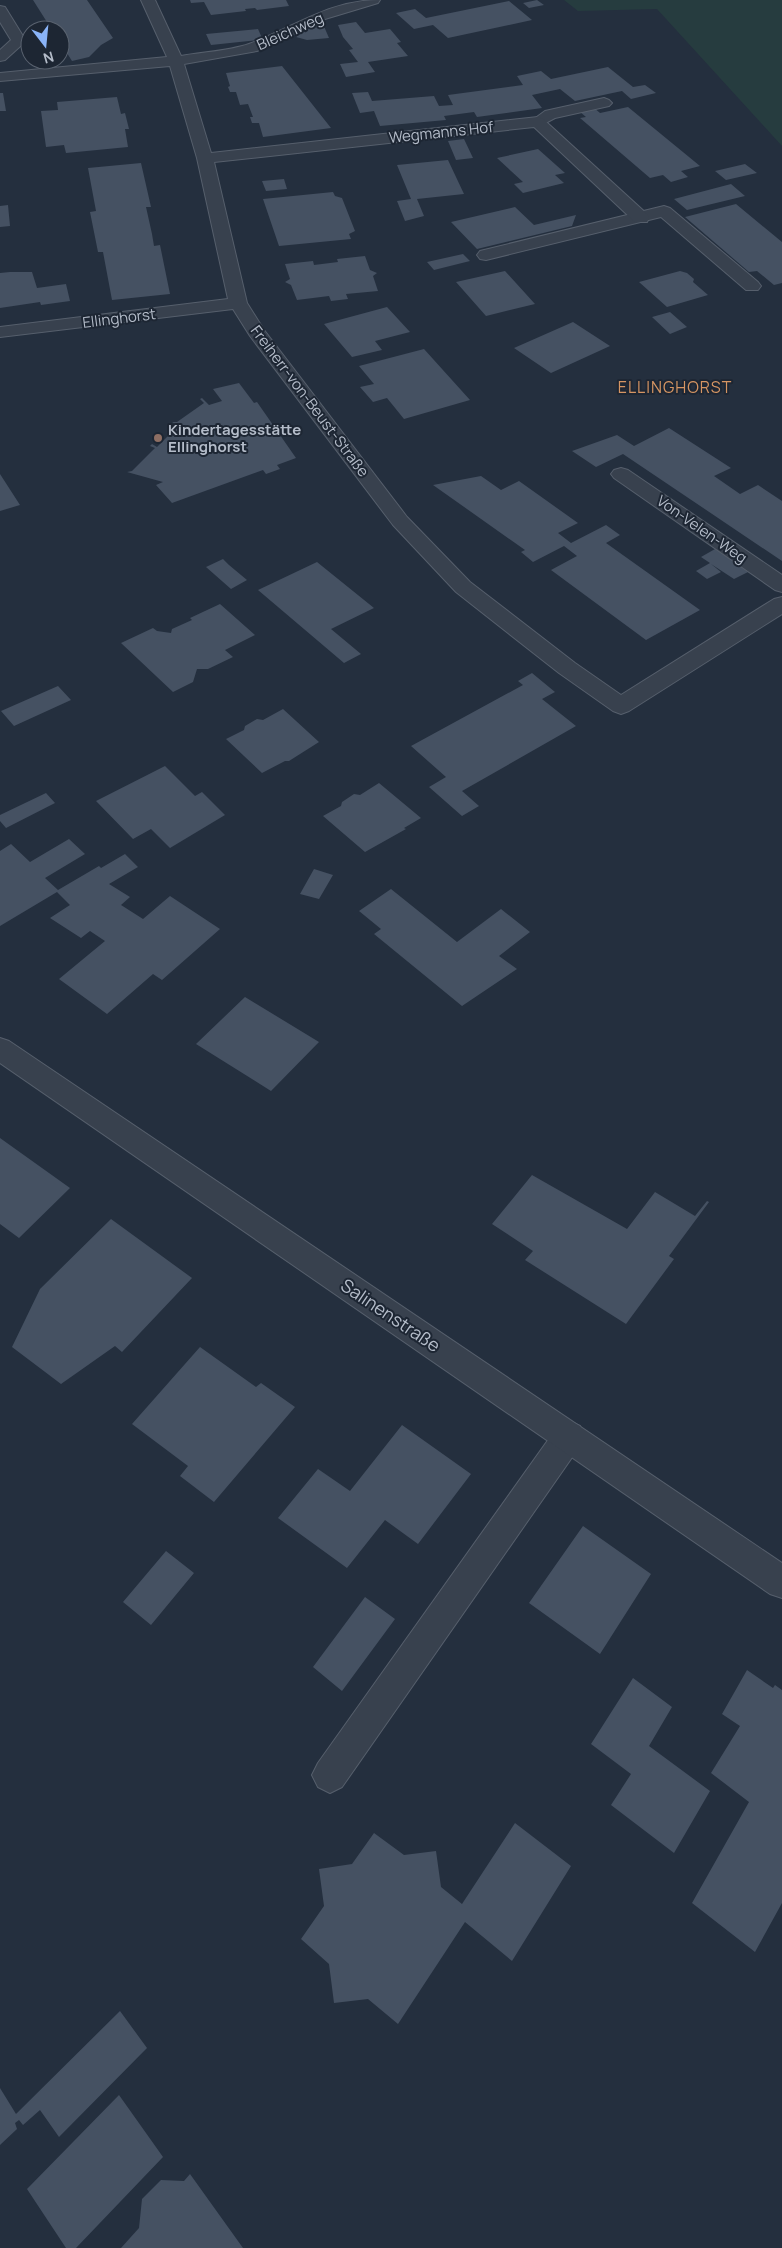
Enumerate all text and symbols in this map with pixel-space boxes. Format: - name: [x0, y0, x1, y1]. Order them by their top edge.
- street label: Bleichweg: [253, 7, 327, 55]
- north arrow: [20, 20, 70, 70]
- text: N: [41, 47, 56, 68]
- street label: Wegmanns Hof: [388, 116, 495, 148]
- street label: Ellinghorst: [81, 303, 157, 333]
- street label: Freiherr-von-Beust-Straße: [246, 321, 374, 481]
- district label: ELLINGHORST: [618, 376, 732, 398]
- place label: Kindertagesstätte Ellinghorst: [168, 419, 301, 457]
- marker: Kindertagesstätte Ellinghorst: [152, 432, 164, 444]
- street label: Von-Velen-Weg: [653, 490, 751, 568]
- street label: Salinenstraße: [337, 1273, 445, 1357]

